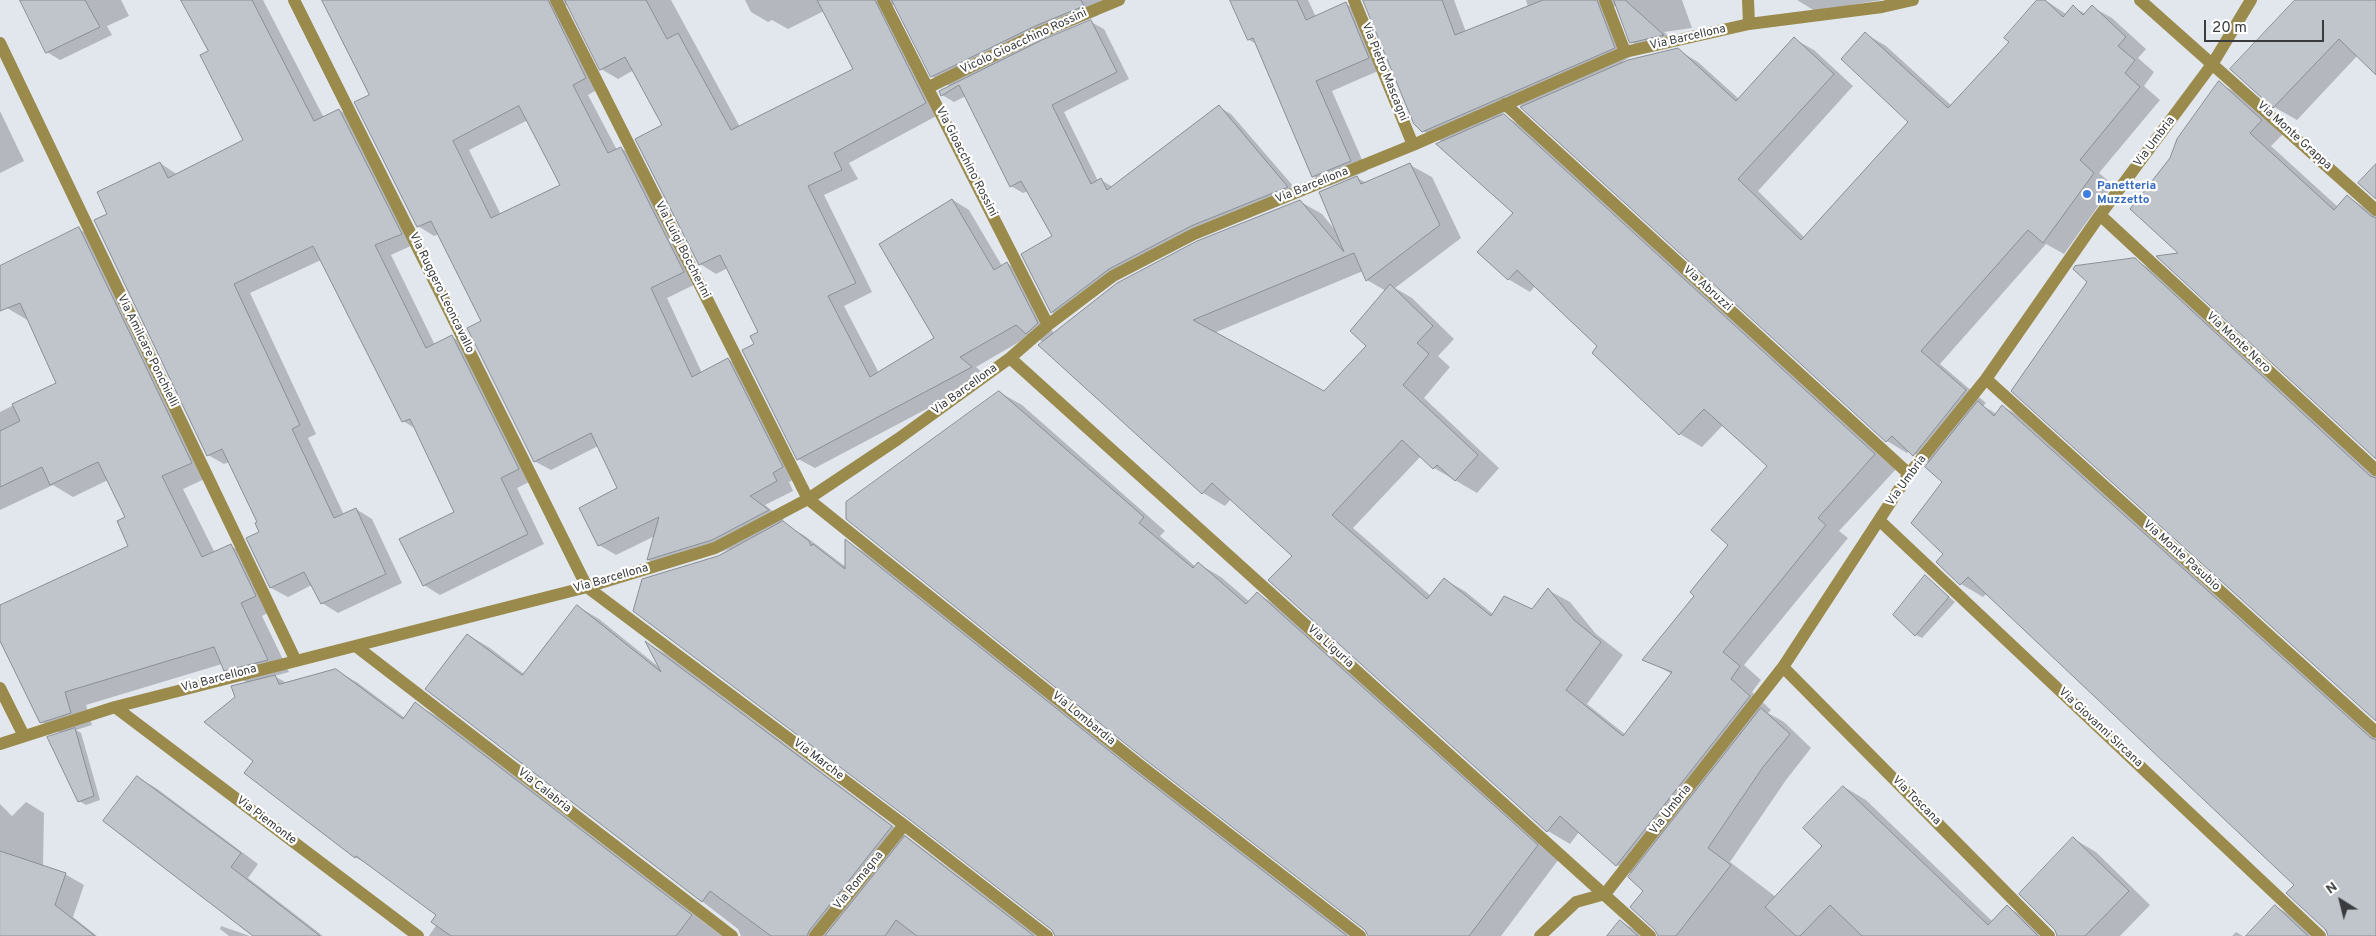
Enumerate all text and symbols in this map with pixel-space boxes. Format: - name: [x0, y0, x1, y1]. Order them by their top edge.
- street label: Vicolo Gioacchino Rossini: [959, 6, 1089, 78]
- scale bar: [2206, 10, 2326, 42]
- text: 20 m: [2212, 19, 2247, 38]
- street label: Via Pietro Mascagni: [1358, 21, 1410, 123]
- street label: Via Barcellona: [1649, 22, 1727, 54]
- street label: Via Monte Grappa: [2254, 99, 2334, 173]
- street label: Via Gioacchino Rossini: [932, 105, 1000, 219]
- street label: Via Umbria: [2131, 114, 2179, 170]
- street label: Via Barcellona: [1273, 165, 1351, 207]
- place label: Panetteria Muzzetto: [2097, 180, 2156, 208]
- marker: Panetteria Muzzetto: [2081, 188, 2093, 200]
- street label: Via Luigi Boccherini: [651, 199, 713, 301]
- street label: Via Ruggero Leoncavallo: [405, 230, 477, 356]
- street label: Via Abruzzi: [1679, 263, 1735, 315]
- street label: Via Amilcare Ponchielli: [114, 292, 180, 410]
- street label: Via Monte Nero: [2203, 310, 2273, 376]
- street label: Via Barcellona: [929, 361, 1001, 419]
- street label: Via Umbria: [1884, 453, 1930, 509]
- street label: Via Monte Pasubio: [2139, 518, 2223, 594]
- street label: Via Barcellona: [572, 561, 650, 597]
- street label: Via Liguria: [1304, 622, 1356, 672]
- street label: Via Barcellona: [180, 662, 258, 696]
- street label: Via Giovanni Sircana: [2055, 685, 2145, 771]
- street label: Via Lombardia: [1048, 689, 1118, 749]
- street label: Via Marche: [790, 736, 846, 784]
- street label: Via Calabria: [514, 766, 574, 816]
- street label: Via Toscana: [1888, 773, 1944, 829]
- street label: Via Umbria: [1647, 782, 1695, 838]
- street label: Via Piemonte: [233, 794, 299, 848]
- street label: Via Romagna: [831, 849, 887, 913]
- north arrow: [2316, 876, 2366, 926]
- text: N: [2323, 879, 2341, 898]

